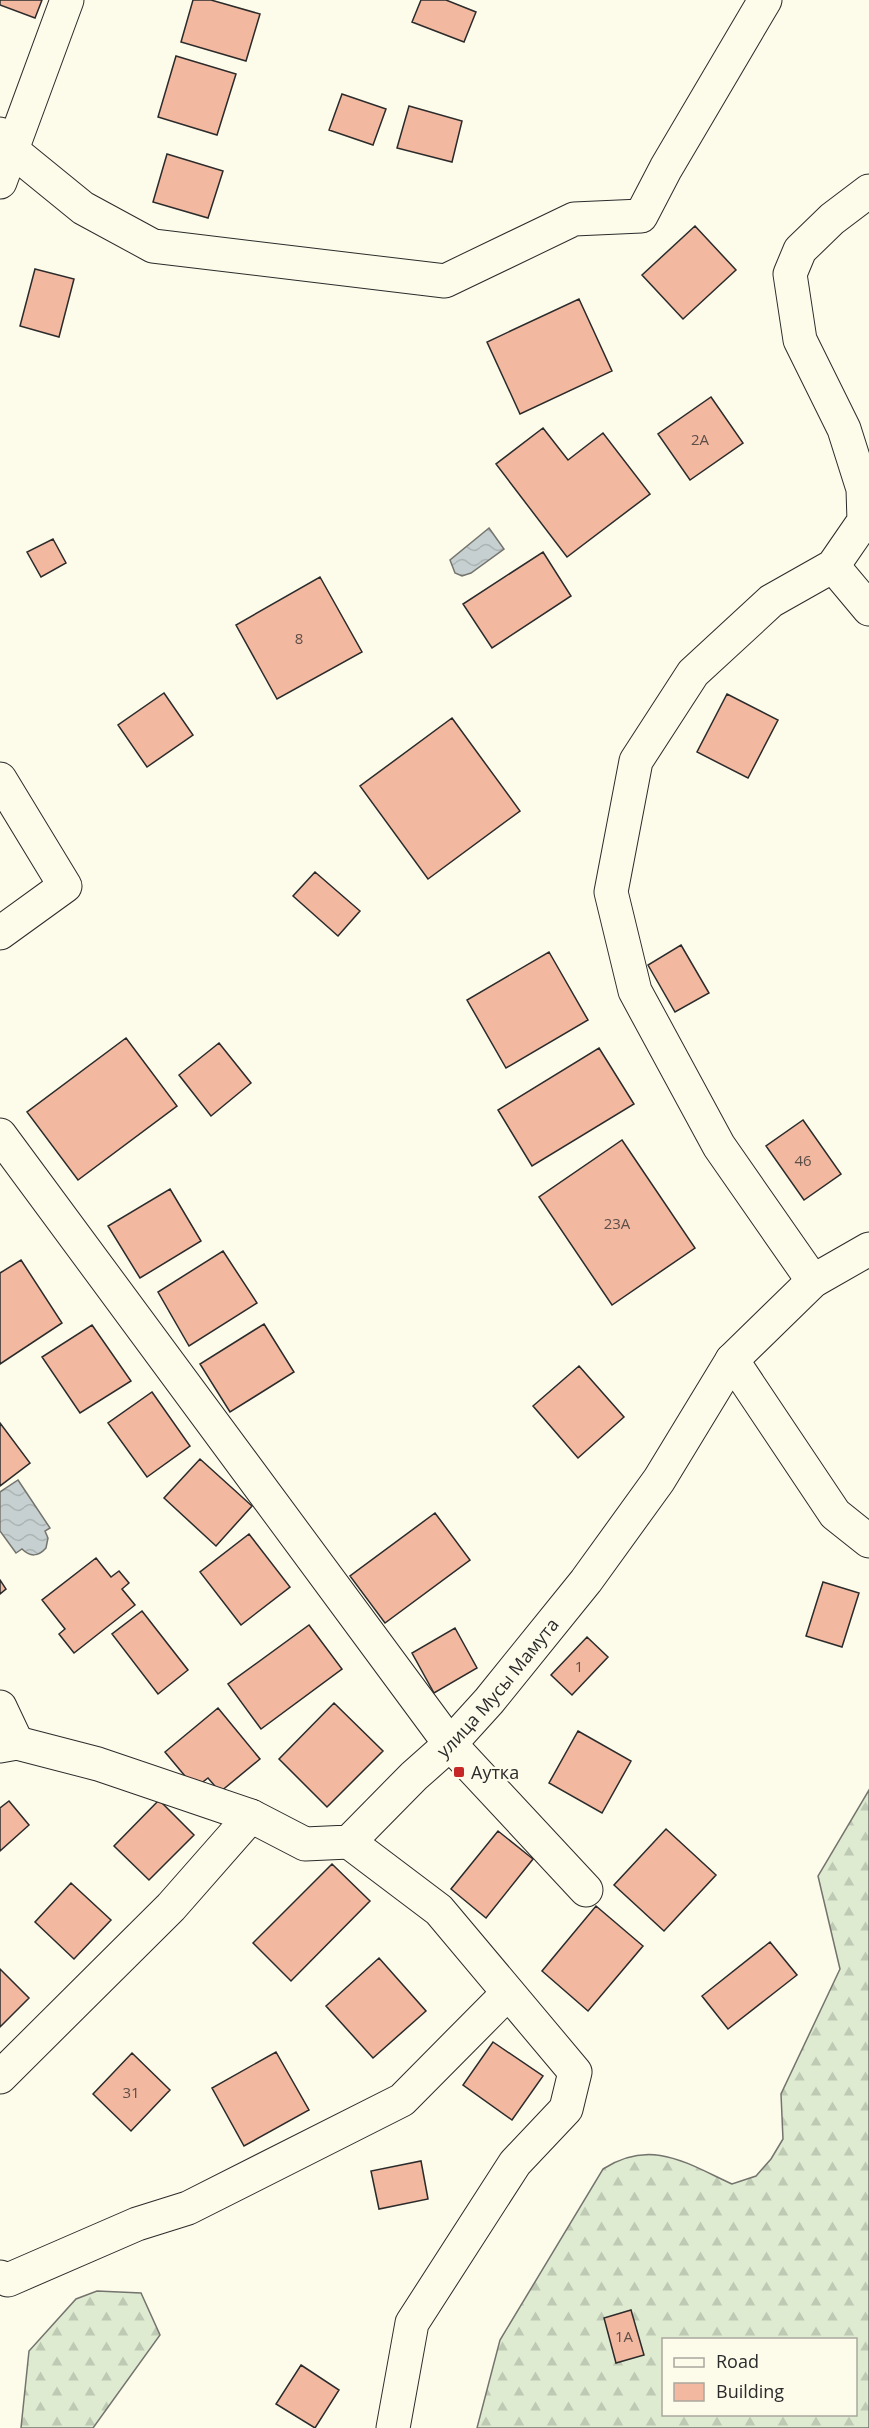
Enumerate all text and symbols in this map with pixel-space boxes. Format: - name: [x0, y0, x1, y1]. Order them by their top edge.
- house number: 2А: [691, 429, 710, 449]
- house number: 8: [295, 628, 303, 648]
- house number: 46: [794, 1150, 812, 1170]
- house number: 23А: [604, 1213, 631, 1233]
- street label: улица Мусы Мамута: [431, 1613, 564, 1762]
- house number: 1: [575, 1656, 583, 1676]
- place label: Аутка: [471, 1760, 519, 1784]
- marker: Аутка: [452, 1765, 466, 1779]
- house number: 31: [122, 2082, 140, 2102]
- house number: 1А: [615, 2326, 634, 2346]
- legend: [662, 2338, 857, 2416]
- text: Road: [716, 2349, 759, 2373]
- text: Building: [716, 2379, 784, 2403]

